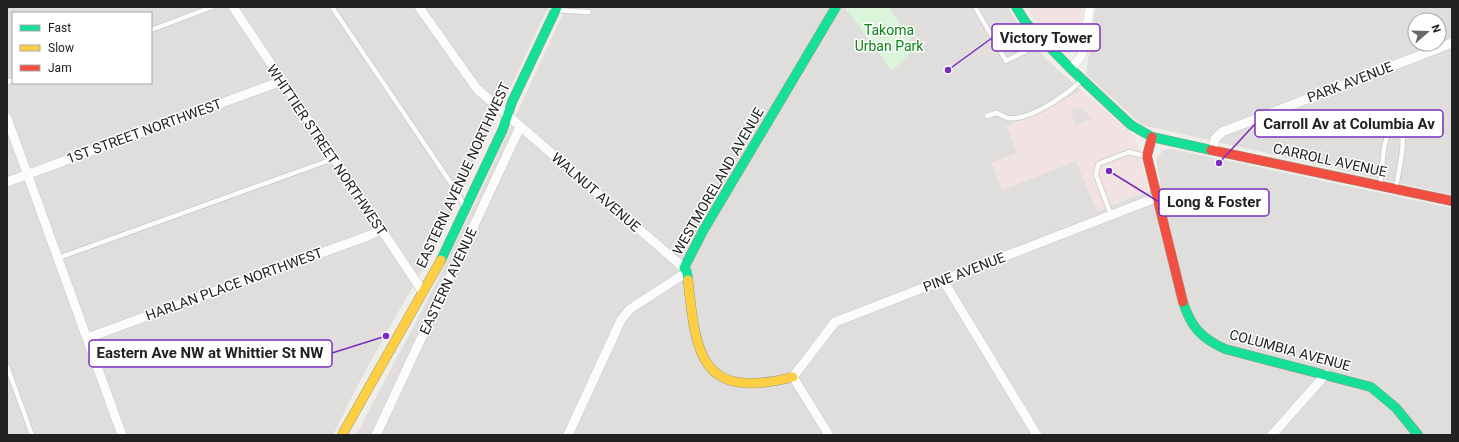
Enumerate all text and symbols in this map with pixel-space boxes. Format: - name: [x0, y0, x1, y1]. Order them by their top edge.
- legend: [12, 12, 152, 84]
- north arrow: [1407, 12, 1447, 52]
- text: Fast: [48, 21, 71, 35]
- park label: Takoma Urban Park: [855, 22, 924, 54]
- text: N: [1428, 23, 1443, 35]
- callout: Victory Tower: [992, 24, 1100, 51]
- text: Victory Tower: [1000, 29, 1093, 47]
- text: Slow: [48, 41, 74, 55]
- street label: PARK AVENUE: [1305, 58, 1395, 106]
- text: Jam: [48, 61, 72, 75]
- street label: WHITTIER STREET NORTHWEST: [264, 62, 391, 239]
- street label: EASTERN AVENUE NORTHWEST: [413, 79, 513, 270]
- street label: 1ST STREET NORTHWEST: [64, 95, 224, 167]
- street label: WESTMORELAND AVENUE: [669, 104, 767, 257]
- callout: Carroll Av at Columbia Av: [1255, 110, 1443, 137]
- text: Carroll Av at Columbia Av: [1263, 115, 1435, 133]
- street label: CARROLL AVENUE: [1272, 140, 1388, 180]
- street label: WALNUT AVENUE: [549, 149, 643, 235]
- callout: Long & Foster: [1159, 189, 1269, 216]
- text: Long & Foster: [1167, 193, 1261, 211]
- street label: EASTERN AVENUE: [416, 225, 480, 337]
- street label: HARLAN PLACE NORTHWEST: [143, 244, 325, 324]
- street label: PINE AVENUE: [921, 249, 1007, 295]
- street label: COLUMBIA AVENUE: [1228, 326, 1352, 374]
- callout: Eastern Ave NW at Whittier St NW: [89, 340, 332, 367]
- text: Eastern Ave NW at Whittier St NW: [97, 344, 323, 362]

